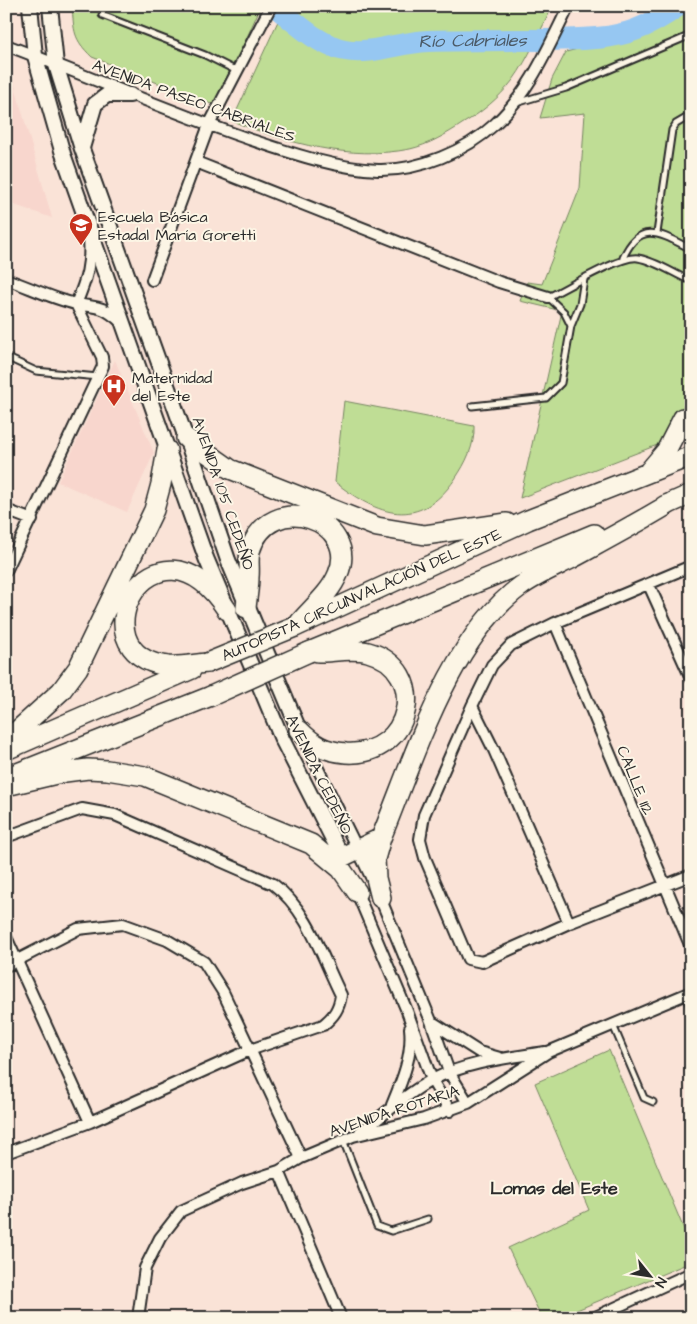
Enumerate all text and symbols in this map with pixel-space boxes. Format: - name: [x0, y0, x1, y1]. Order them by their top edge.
- water label: Río Cabriales: [418, 28, 528, 55]
- street label: AVENIDA PASEO CABRIALES: [89, 54, 298, 148]
- place label: Escuela Básica Estadal María Goretti: [98, 206, 256, 246]
- school or university icon: Escuela Básica Estadal María Goretti: [68, 212, 94, 246]
- place label: Maternidad del Este: [132, 367, 212, 407]
- hospital icon: Maternidad del Este: [101, 373, 127, 407]
- street label: AVENIDA 105 CEDEÑO: [187, 414, 260, 573]
- street label: AUTOPISTA CIRCUNVALACIÓN DEL ESTE: [218, 523, 505, 667]
- street label: AVENIDA CEDEÑO: [281, 711, 358, 838]
- street label: CALLE 112: [611, 742, 659, 818]
- street label: AVENIDA ROTARIA: [326, 1080, 462, 1142]
- district label: Lomas del Este: [490, 1176, 618, 1201]
- north arrow: [624, 1252, 674, 1302]
- text: N: [649, 1273, 671, 1291]

